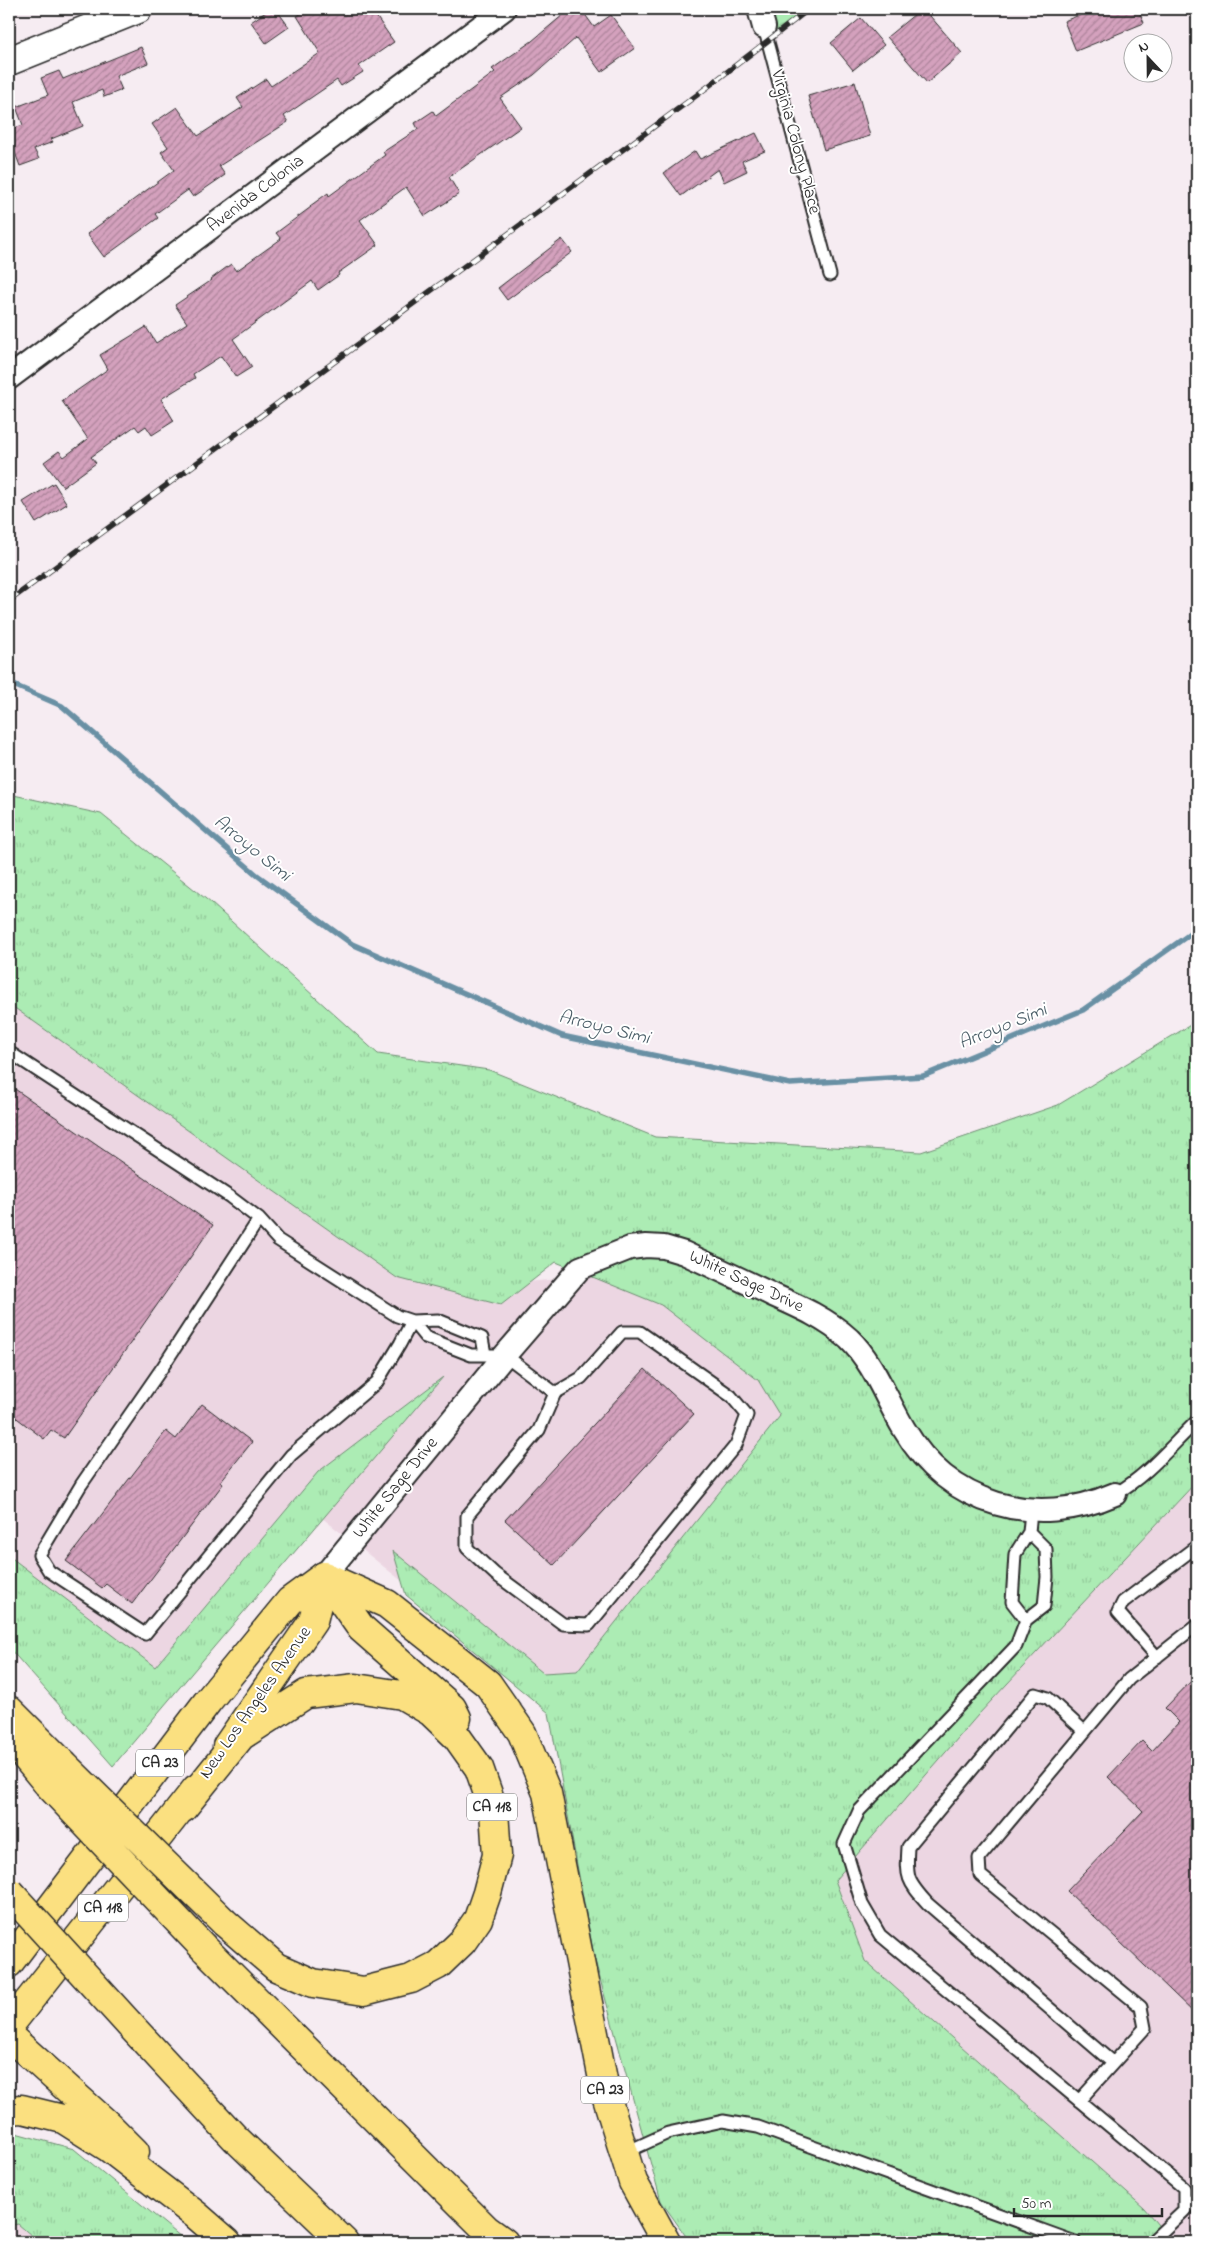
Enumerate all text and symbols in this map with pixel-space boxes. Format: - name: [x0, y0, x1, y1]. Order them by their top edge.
- north arrow: [1124, 32, 1174, 82]
- text: N: [1135, 36, 1152, 59]
- street label: Virginia Colony Place: [762, 66, 827, 218]
- street label: Avenida Colonia: [202, 149, 310, 239]
- water label: Arroyo Simi: [207, 809, 298, 890]
- water label: Arroyo Simi: [955, 996, 1053, 1057]
- water label: Arroyo Simi: [556, 1004, 654, 1053]
- street label: White Sage Drive: [684, 1244, 808, 1321]
- street label: White Sage Drive: [347, 1431, 446, 1545]
- street label: New Los Angeles Avenue: [193, 1621, 320, 1785]
- road number: CA 23: [136, 1750, 184, 1776]
- road number: CA 118: [467, 1794, 517, 1820]
- road number: CA 118: [78, 1895, 128, 1922]
- road number: CA 23: [581, 2076, 629, 2104]
- scale bar: [1014, 2186, 1161, 2218]
- text: 50 m: [1021, 2193, 1052, 2215]

